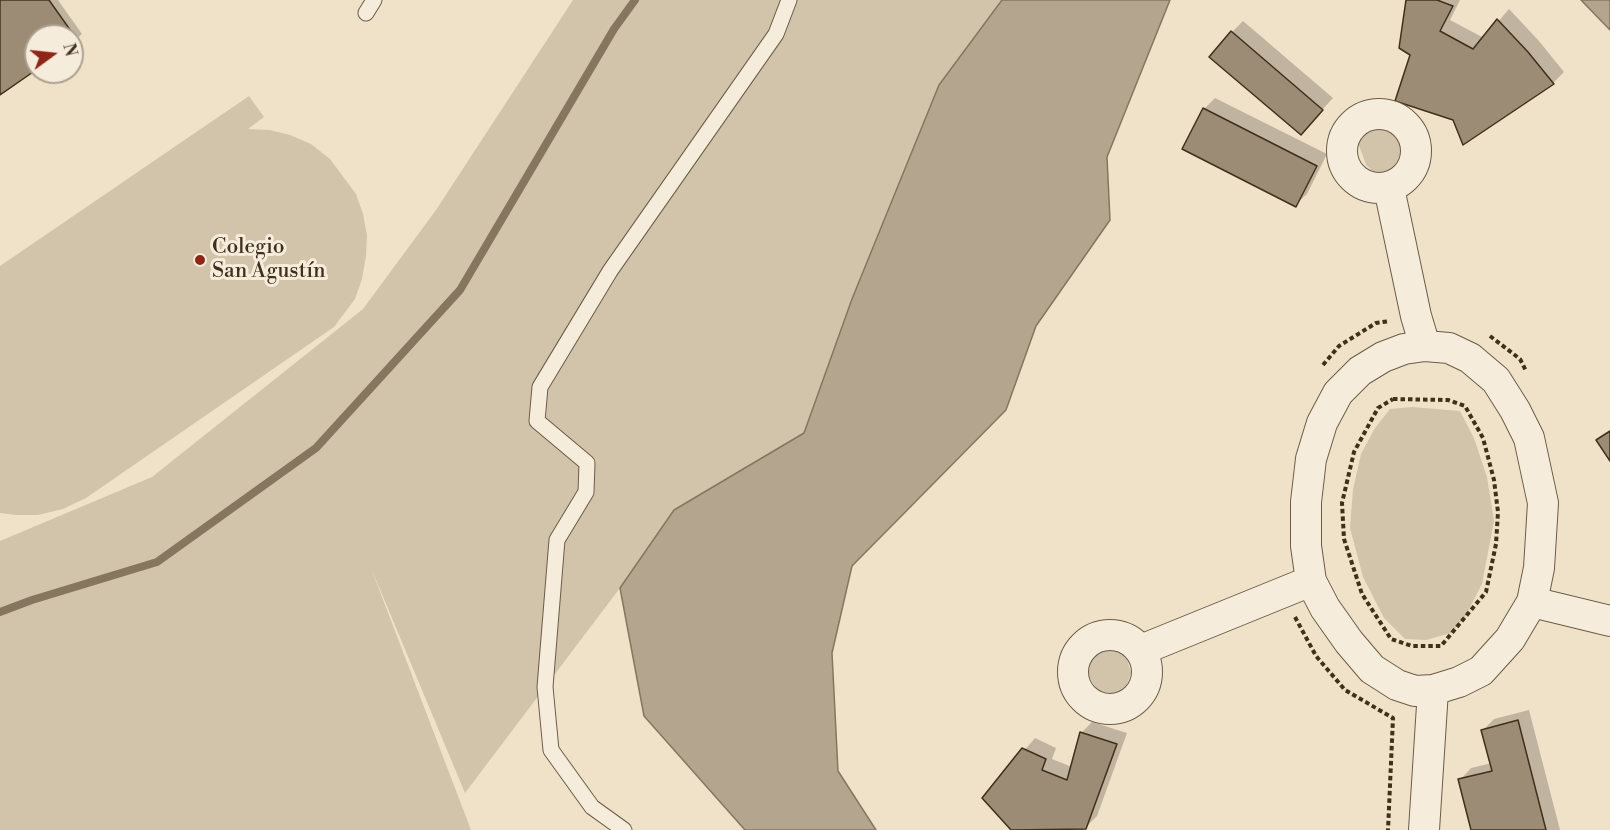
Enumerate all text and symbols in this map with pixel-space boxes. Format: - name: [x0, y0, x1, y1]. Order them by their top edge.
- north arrow: [24, 24, 84, 84]
- text: N: [58, 41, 81, 59]
- place label: Colegio San Agustín: [212, 235, 326, 285]
- marker: Colegio San Agustín: [193, 253, 207, 267]

